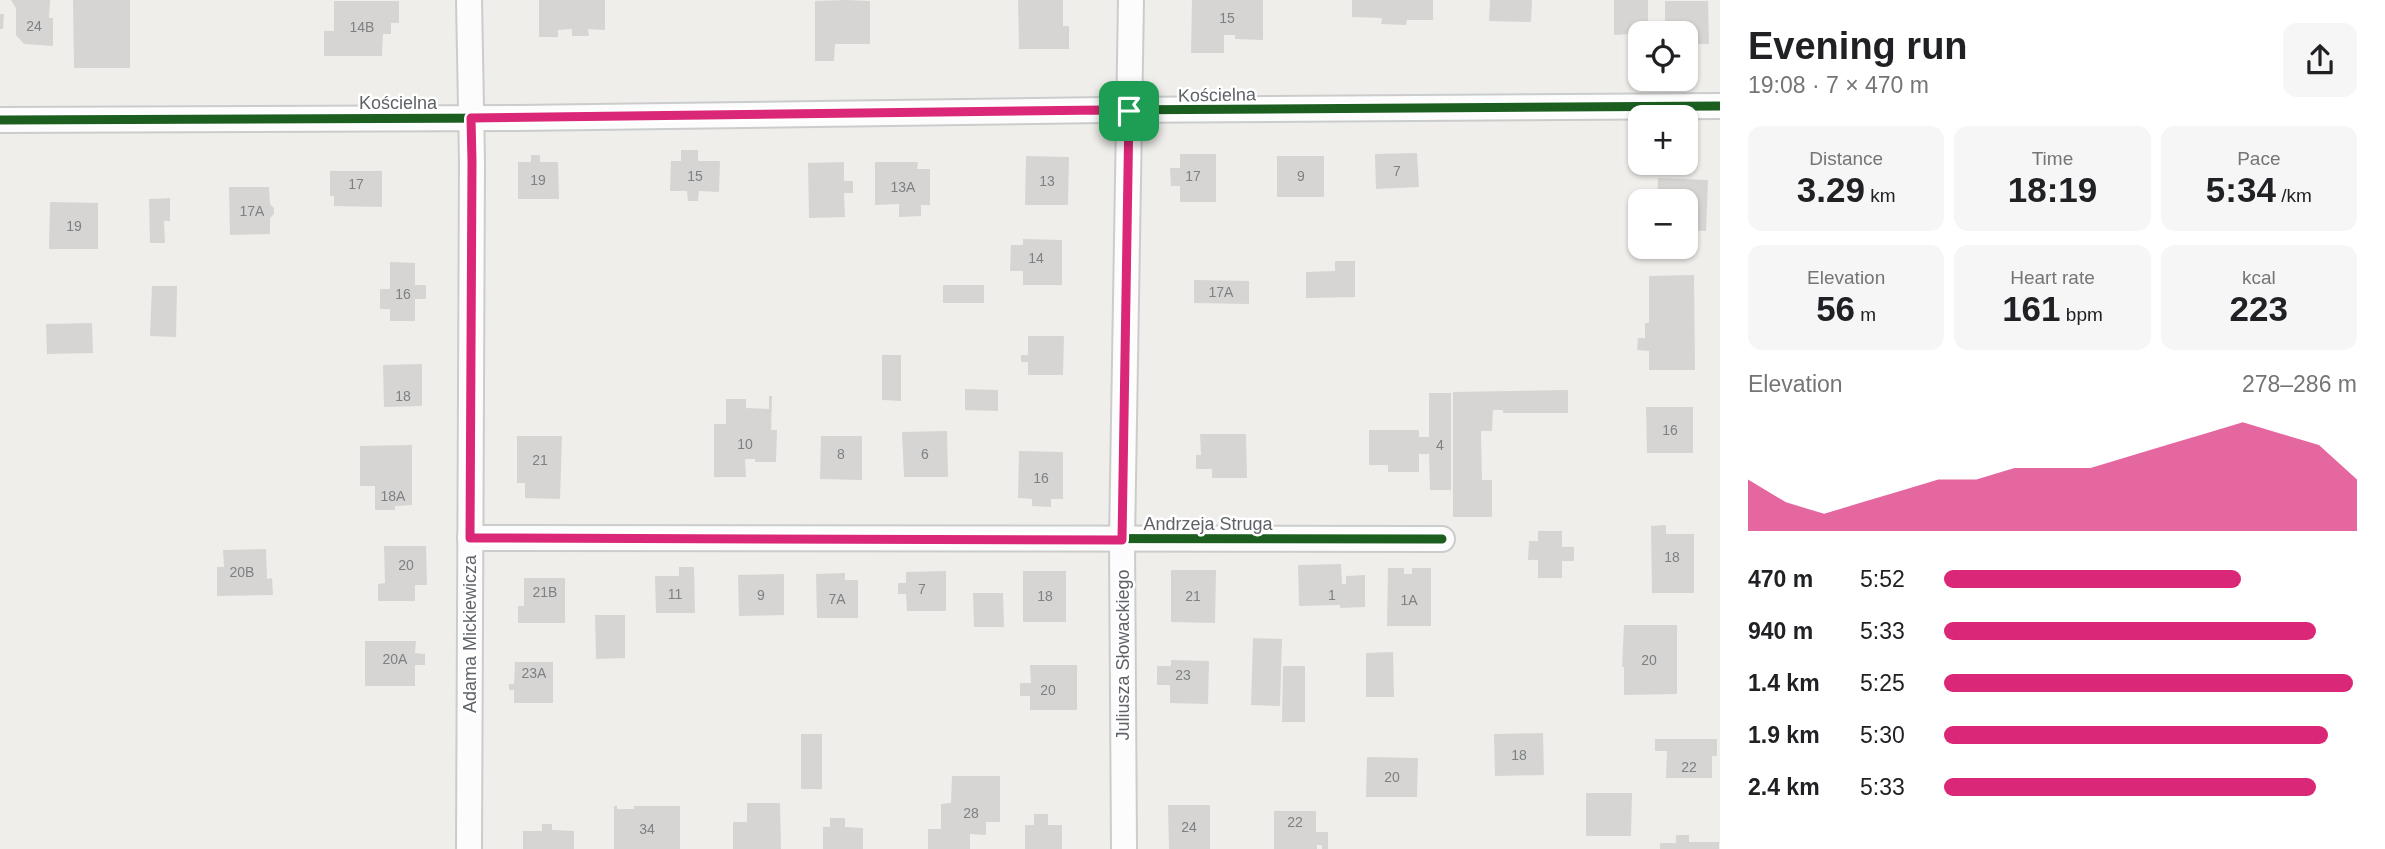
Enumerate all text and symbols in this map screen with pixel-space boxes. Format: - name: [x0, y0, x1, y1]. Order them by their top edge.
- house number: 15: [1219, 10, 1235, 26]
- house number: 24: [26, 18, 42, 34]
- house number: 14B: [350, 19, 374, 35]
- map controls: [1628, 21, 1698, 259]
- button: locate: [1628, 21, 1698, 91]
- button: share: [2283, 23, 2357, 97]
- text: Evening run: [1748, 25, 1968, 67]
- text: 19:08 · 7 × 470 m: [1748, 72, 1929, 98]
- pin: [1099, 81, 1159, 141]
- street label: Kościelna: [1178, 84, 1257, 106]
- icon: arrive: [1110, 92, 1148, 130]
- street label: Kościelna: [359, 93, 438, 113]
- button: +: [1628, 105, 1698, 175]
- text: Distance: [1809, 148, 1883, 169]
- text: Time: [2032, 148, 2073, 169]
- text: Pace: [2237, 148, 2280, 169]
- house number: 7: [1393, 163, 1401, 179]
- house number: 15: [687, 168, 703, 184]
- house number: 17: [1185, 168, 1201, 184]
- house number: 9: [1297, 168, 1305, 184]
- text: 3.29: [1797, 170, 1865, 209]
- text: 18:19: [2008, 170, 2097, 209]
- text: 5:34: [2206, 170, 2276, 209]
- house number: 19: [530, 172, 546, 188]
- house number: 13: [1039, 173, 1055, 189]
- house number: 17: [348, 176, 364, 192]
- house number: 13A: [891, 179, 916, 195]
- text: km: [1865, 185, 1896, 206]
- text: /km: [2276, 185, 2312, 206]
- button: −: [1628, 189, 1698, 259]
- house number: 17A: [240, 203, 265, 219]
- house number: 19: [66, 218, 82, 234]
- house number: 14: [1028, 250, 1044, 266]
- text: Elevation: [1807, 267, 1885, 288]
- text: Heart rate: [2010, 267, 2095, 288]
- text: kcal: [2242, 267, 2276, 288]
- house number: 17A: [1209, 284, 1234, 300]
- house number: 16: [395, 286, 411, 302]
- text: 56: [1816, 289, 1855, 328]
- text: 161: [2002, 289, 2061, 328]
- text: 223: [2230, 289, 2288, 328]
- text: m: [1855, 304, 1876, 325]
- text: bpm: [2061, 304, 2103, 325]
- text: Elevation: [1748, 371, 1843, 397]
- text: 278–286 m: [2242, 371, 2357, 397]
- house number: 18: [395, 388, 411, 404]
- house number: 16: [1662, 422, 1678, 438]
- house number: 10: [737, 436, 753, 452]
- house number: 4: [1436, 437, 1444, 453]
- house number: 8: [837, 446, 845, 462]
- house number: 6: [921, 446, 929, 462]
- house number: 21: [532, 452, 548, 468]
- house number: 16: [1033, 470, 1049, 486]
- house number: 18A: [381, 488, 406, 504]
- street label: Andrzeja Struga: [1143, 514, 1274, 534]
- house number: 18: [1664, 549, 1680, 565]
- street label: Adama Mickiewicza: [460, 554, 480, 713]
- house number: 20: [398, 557, 414, 573]
- house number: 20B: [230, 564, 254, 580]
- text: 470 m: [1748, 566, 1813, 592]
- text: 5:52: [1860, 566, 1905, 592]
- street label: Juliusza Słowackiego: [1113, 569, 1133, 741]
- house number: 7: [918, 581, 926, 597]
- house number: 21B: [533, 584, 557, 600]
- house number: 11: [668, 586, 682, 602]
- house number: 9: [757, 587, 765, 603]
- house number: 1: [1328, 587, 1336, 603]
- house number: 18: [1037, 588, 1053, 604]
- house number: 21: [1185, 588, 1201, 604]
- house number: 7A: [828, 591, 846, 607]
- house number: 1A: [1400, 592, 1418, 608]
- text: 940 m: [1748, 618, 1813, 644]
- text: 5:33: [1860, 618, 1905, 644]
- house number: 20A: [383, 651, 408, 667]
- house number: 20: [1641, 652, 1657, 668]
- house number: 23A: [522, 665, 547, 681]
- house number: 23: [1175, 667, 1191, 683]
- text: 1.4 km: [1748, 670, 1820, 696]
- text: 5:25: [1860, 670, 1905, 696]
- house number: 20: [1040, 682, 1056, 698]
- text: 1.9 km: [1748, 722, 1820, 748]
- text: 5:30: [1860, 722, 1905, 748]
- house number: 18: [1511, 747, 1527, 763]
- house number: 22: [1681, 759, 1697, 775]
- house number: 20: [1384, 769, 1400, 785]
- text: 2.4 km: [1748, 774, 1820, 800]
- text: 5:33: [1860, 774, 1905, 800]
- house number: 28: [963, 805, 979, 821]
- house number: 22: [1287, 814, 1303, 830]
- house number: 24: [1181, 819, 1197, 835]
- house number: 34: [639, 821, 655, 837]

